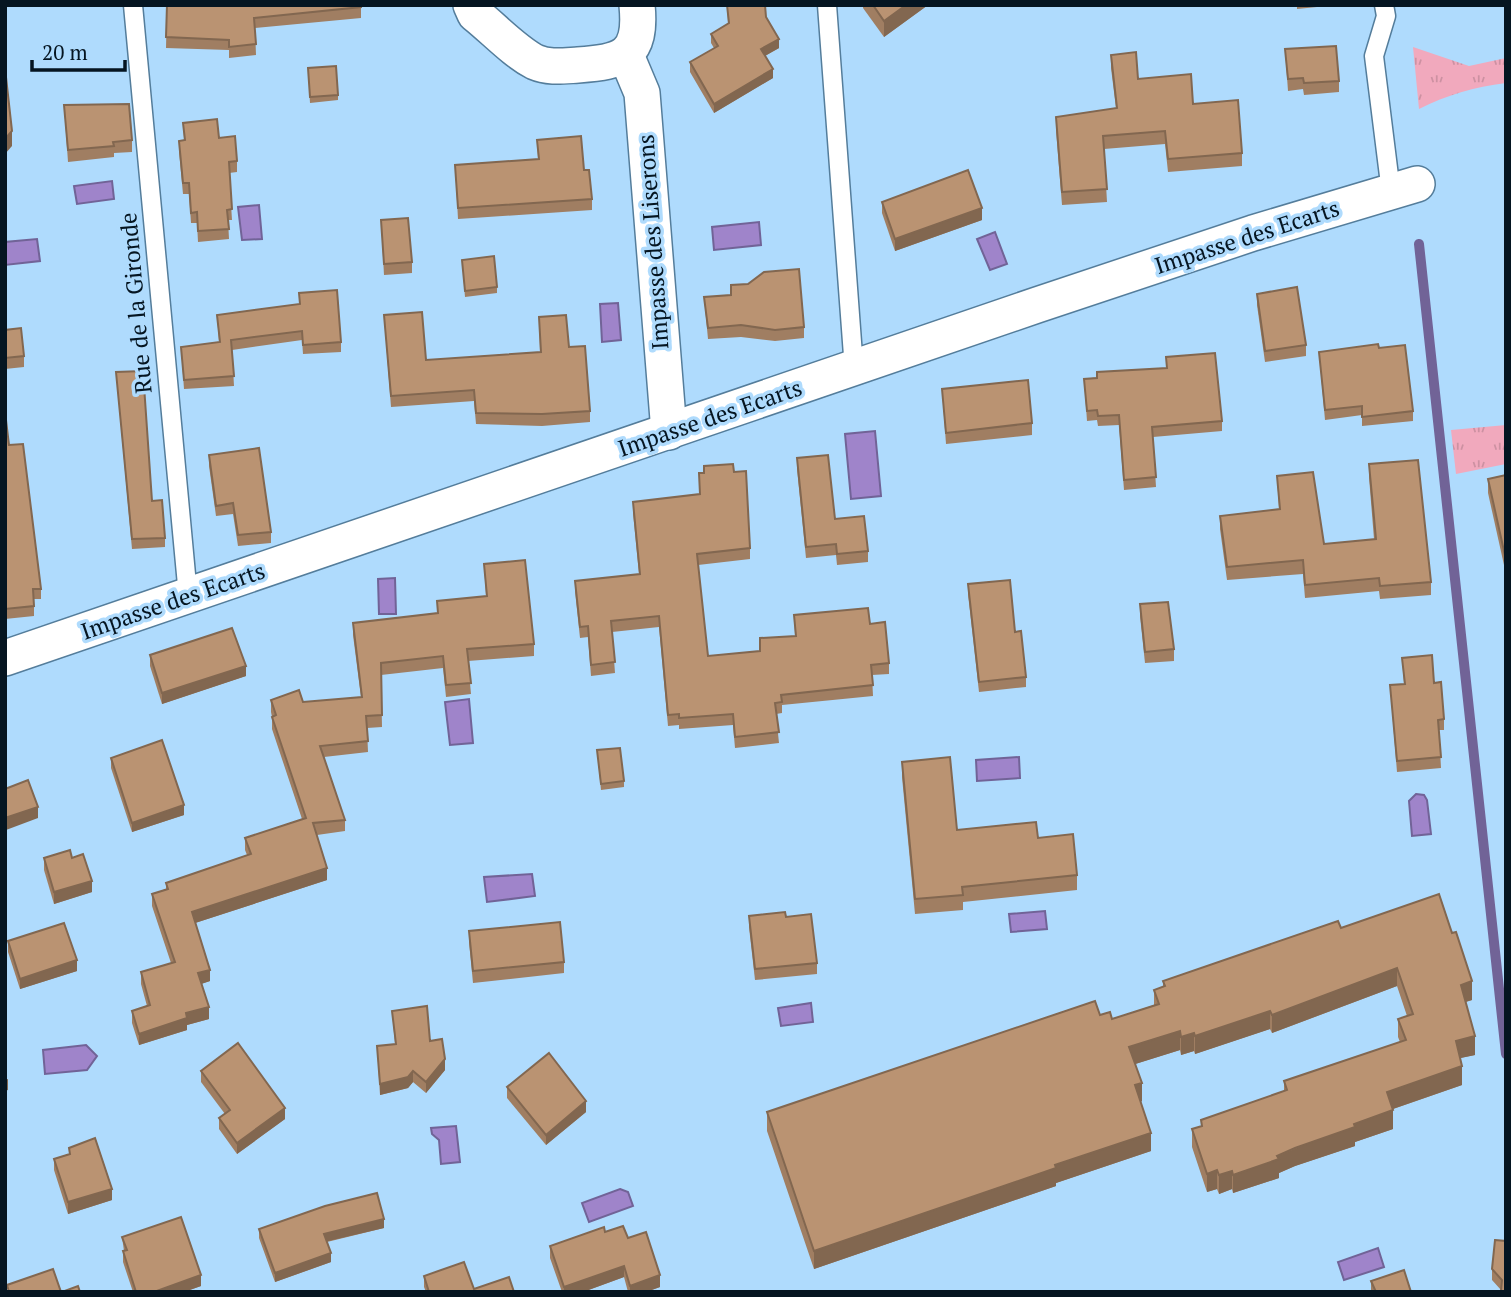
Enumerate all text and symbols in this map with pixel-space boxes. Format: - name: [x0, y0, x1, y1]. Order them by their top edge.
- scale bar: [32, 28, 124, 72]
- text: 20 m: [42, 38, 88, 66]
- street label: Impasse des Liserons: [630, 133, 675, 351]
- street label: Impasse des Ecarts: [1150, 192, 1343, 281]
- street label: Rue de la Gironde: [112, 211, 159, 395]
- street label: Impasse des Ecarts: [614, 372, 806, 464]
- street label: Impasse des Ecarts: [77, 555, 269, 647]

